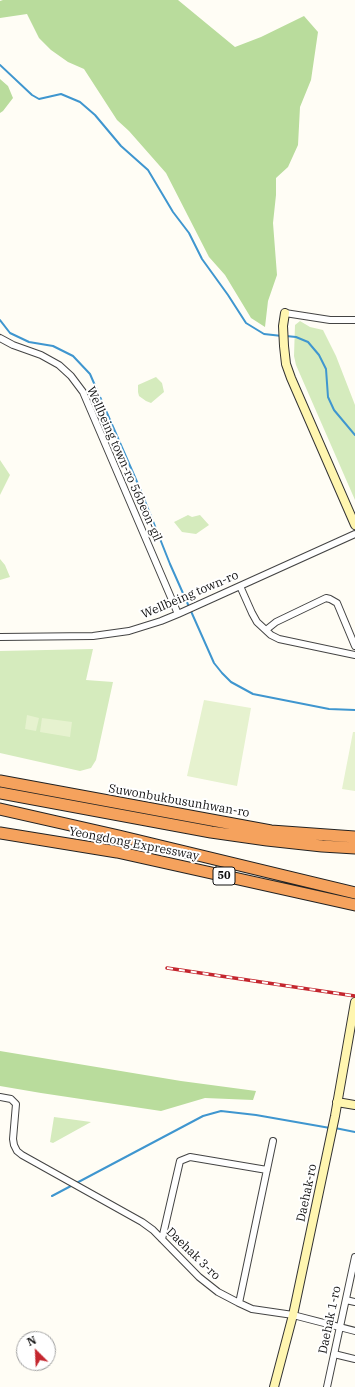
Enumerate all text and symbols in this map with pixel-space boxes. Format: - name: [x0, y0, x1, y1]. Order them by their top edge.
- street label: Wellbeing town-ro 56beon-gil: [83, 384, 165, 544]
- street label: Wellbeing town-ro: [139, 568, 241, 622]
- street label: Suwonbukbusunhwan-ro: [107, 781, 251, 821]
- street label: Yeongdong Expressway: [68, 824, 200, 864]
- road number: 50: [213, 867, 235, 885]
- street label: Daehak-ro: [294, 1163, 320, 1223]
- street label: Daehak 3-ro: [163, 1225, 223, 1283]
- street label: Daehak 1-ro: [316, 1285, 344, 1355]
- north arrow: [16, 1331, 56, 1371]
- text: N: [25, 1333, 38, 1349]

